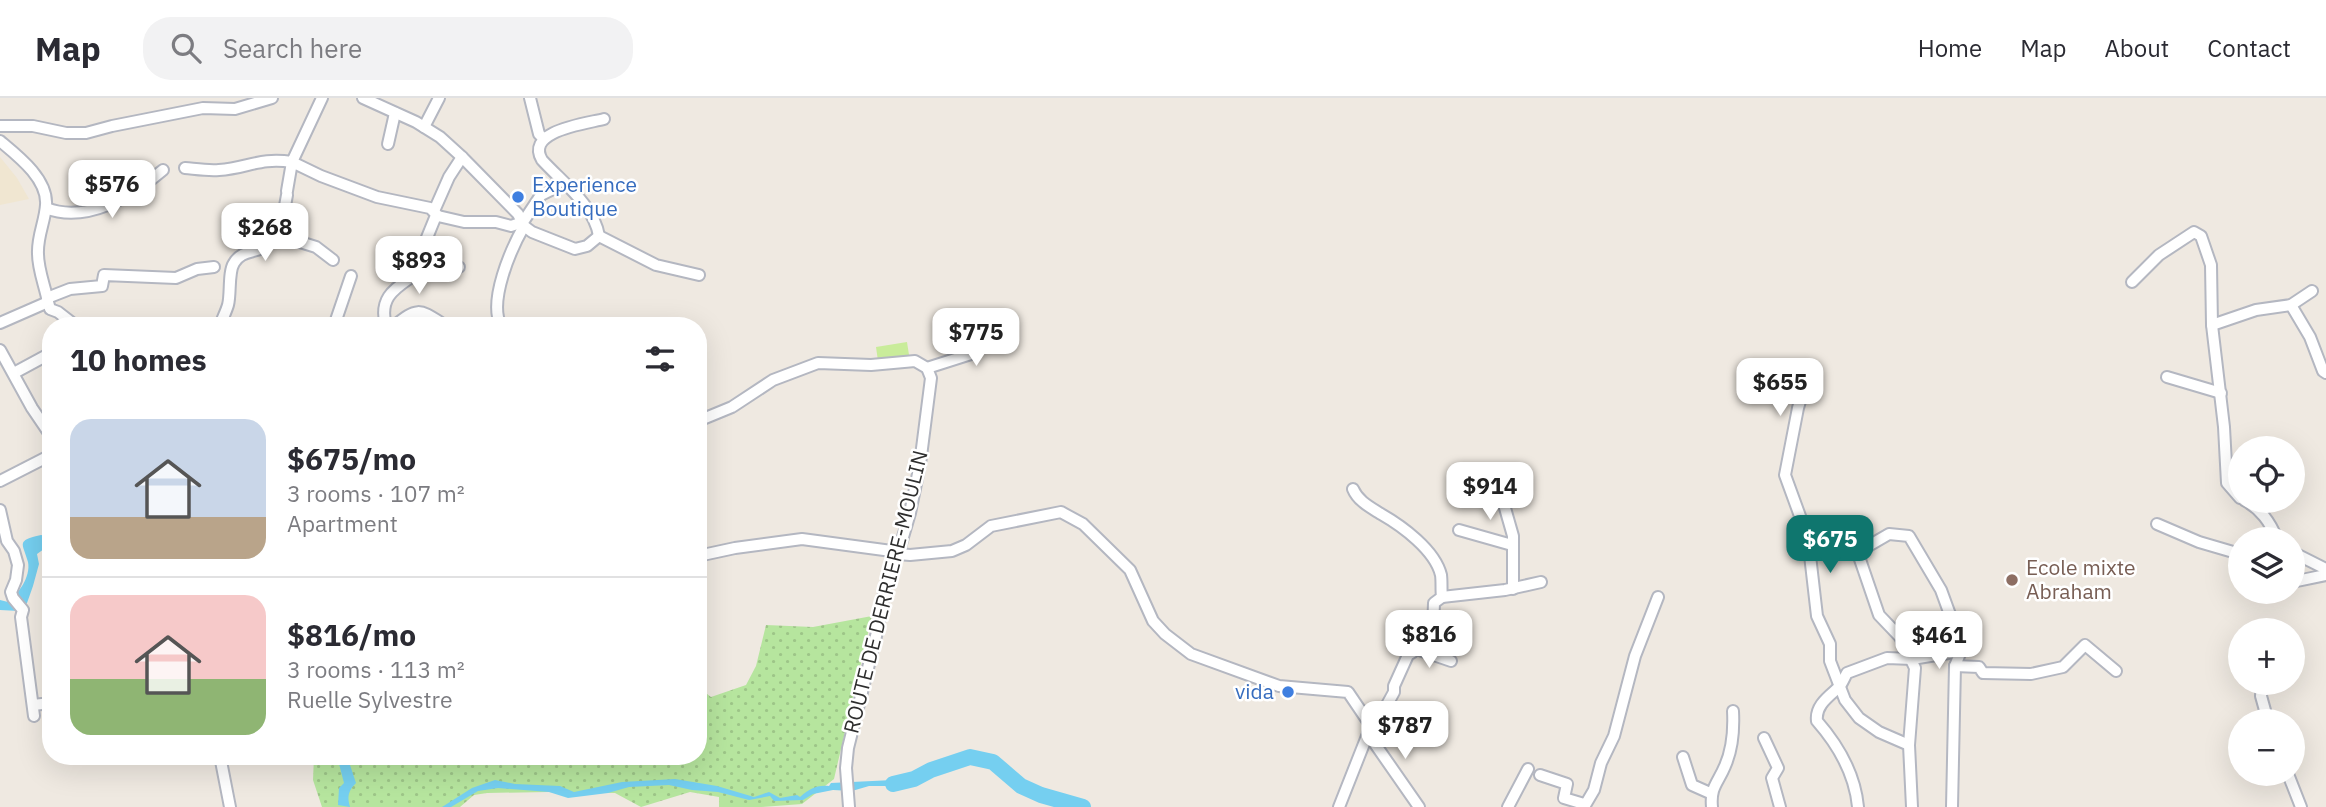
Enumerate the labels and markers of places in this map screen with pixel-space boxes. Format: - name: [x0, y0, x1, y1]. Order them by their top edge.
- pin: $576: [71, 160, 153, 220]
- place label: Experience Boutique: [532, 170, 637, 222]
- marker: Experience Boutique: [510, 189, 526, 205]
- pin: $268: [224, 204, 306, 263]
- pin: $893: [378, 236, 460, 296]
- pin: $775: [935, 308, 1017, 368]
- pin: $655: [1739, 358, 1821, 418]
- pin: $914: [1449, 462, 1531, 522]
- pin: $675: [1789, 516, 1871, 575]
- place label: Ecole mixte Abraham: [2026, 553, 2135, 605]
- marker: Ecole mixte Abraham: [2004, 572, 2020, 588]
- pin: $816: [1388, 610, 1470, 670]
- pin: $461: [1898, 612, 1980, 671]
- place label: vida: [1235, 677, 1274, 705]
- marker: vida: [1280, 684, 1296, 700]
- pin: $787: [1364, 702, 1446, 761]

